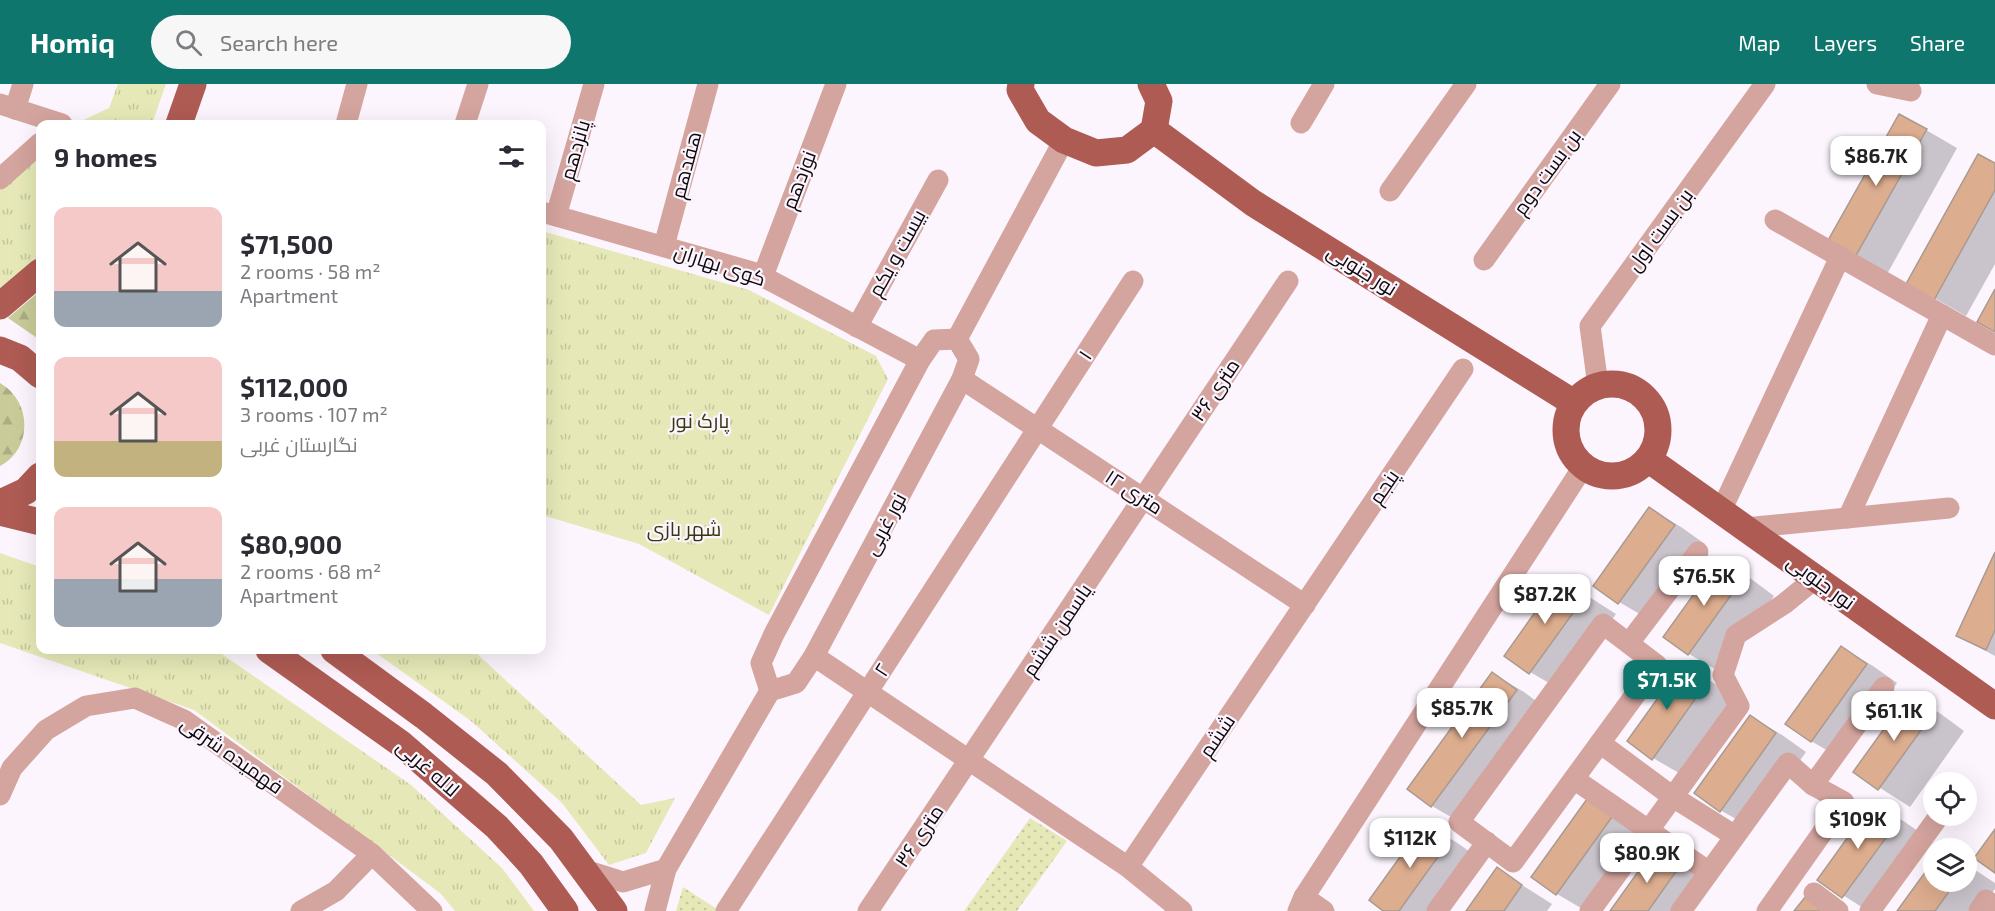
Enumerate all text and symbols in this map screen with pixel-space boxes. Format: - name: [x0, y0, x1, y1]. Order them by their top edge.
- search box: [151, 15, 571, 69]
- text: Homiq: [30, 25, 115, 59]
- icon: search: [172, 26, 205, 59]
- text: Search here: [220, 29, 338, 55]
- text: Map: [1738, 30, 1780, 55]
- text: Layers: [1813, 30, 1877, 55]
- text: Share: [1910, 30, 1965, 55]
- street label: پانزدهم: [554, 116, 597, 183]
- street label: بن بست دوم: [1507, 124, 1588, 221]
- street label: هفدهم: [665, 129, 708, 202]
- pin: $86.7K: [1827, 136, 1925, 187]
- icon: filters: [495, 140, 528, 173]
- text: 9 homes: [54, 141, 157, 172]
- text: $86.7K: [1844, 143, 1908, 167]
- street label: نوزدهم: [776, 147, 823, 213]
- street label: بن بست اول: [1621, 183, 1699, 277]
- street label: بیست و یکم: [862, 205, 933, 302]
- text: $71,500: [240, 228, 334, 259]
- icon: home: [102, 231, 174, 303]
- street label: کوی بهاران: [671, 238, 769, 292]
- street label: نور جنوبی: [1322, 238, 1402, 302]
- text: 2 rooms · 58 m²: [240, 259, 381, 283]
- text: Apartment: [240, 283, 338, 307]
- street label: ۱: [1072, 345, 1096, 364]
- street label: ۳۶ متری: [1185, 354, 1245, 426]
- text: $112,000: [240, 371, 348, 402]
- icon: home: [102, 381, 174, 453]
- text: 3 rooms · 107 m²: [240, 402, 388, 426]
- park label: پارک نور: [670, 408, 730, 434]
- text: نگارستان غربی: [240, 432, 358, 456]
- street label: ۱۲ متری: [1100, 464, 1168, 520]
- street label: پنجم: [1363, 464, 1406, 510]
- street label: نور غربی: [858, 488, 912, 560]
- park label: شهر بازی: [647, 516, 721, 542]
- text: $80,900: [240, 528, 342, 559]
- icon: home: [102, 531, 174, 603]
- street label: نور جنوبی: [1782, 549, 1860, 615]
- pin: $76.5K: [1655, 556, 1753, 607]
- text: 2 rooms · 68 m²: [240, 559, 381, 583]
- text: $76.5K: [1673, 563, 1735, 587]
- pin: $87.2K: [1496, 574, 1594, 625]
- street label: یاسمن ششم: [1016, 578, 1099, 682]
- text: $87.2K: [1514, 581, 1576, 605]
- text: Apartment: [240, 583, 338, 607]
- street label: ۲: [868, 658, 894, 680]
- pin: $71.5K: [1618, 660, 1716, 711]
- text: $71.5K: [1637, 667, 1697, 691]
- pin: $85.7K: [1413, 688, 1511, 739]
- pin: $61.1K: [1845, 691, 1943, 742]
- text: $85.7K: [1431, 695, 1493, 719]
- text: $61.1K: [1865, 698, 1923, 722]
- street label: ششم: [1193, 709, 1242, 763]
- street label: فهمیده شرقی: [176, 710, 288, 800]
- street label: لاله غربی: [391, 733, 465, 803]
- map controls: [1923, 772, 1977, 892]
- button: locate: [1923, 772, 1977, 826]
- pin: $109K: [1816, 799, 1900, 850]
- street label: ۳۶ متری: [889, 800, 949, 872]
- text: $109K: [1829, 806, 1887, 830]
- pin: $112K: [1368, 818, 1452, 869]
- text: $112K: [1383, 825, 1437, 849]
- pin: $80.9K: [1598, 833, 1696, 884]
- button: layers: [1923, 838, 1977, 892]
- text: $80.9K: [1614, 840, 1680, 864]

